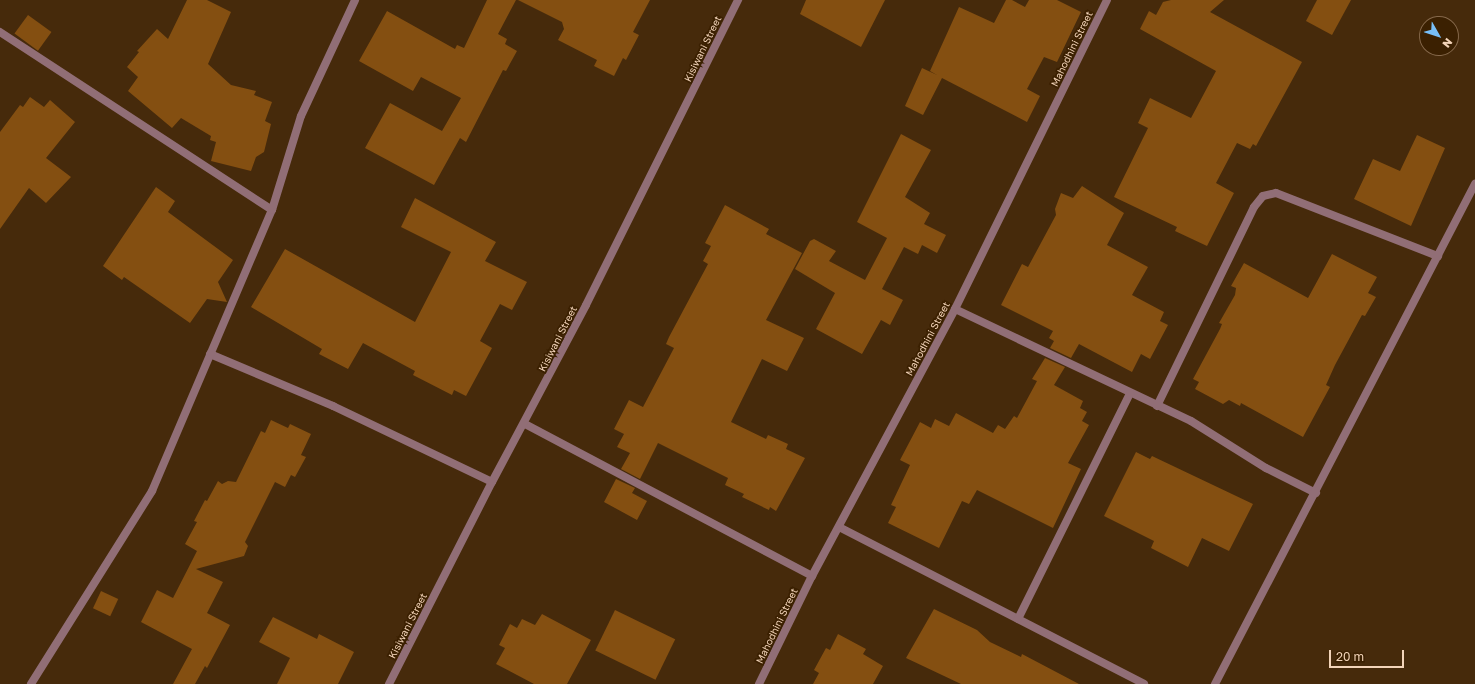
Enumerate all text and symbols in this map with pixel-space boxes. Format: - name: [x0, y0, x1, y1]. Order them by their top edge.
- street label: Mahodhini Street: [1049, 9, 1095, 89]
- street label: Kisiwani Street: [682, 14, 724, 84]
- north arrow: [1419, 16, 1459, 56]
- text: N: [1440, 36, 1456, 51]
- street label: Mahodhini Street: [903, 300, 953, 378]
- street label: Kisiwani Street: [536, 304, 580, 374]
- street label: Mahodhini Street: [754, 586, 800, 666]
- street label: Kisiwani Street: [386, 591, 430, 661]
- scale bar: [1331, 642, 1406, 668]
- text: 20 m: [1336, 649, 1364, 664]

